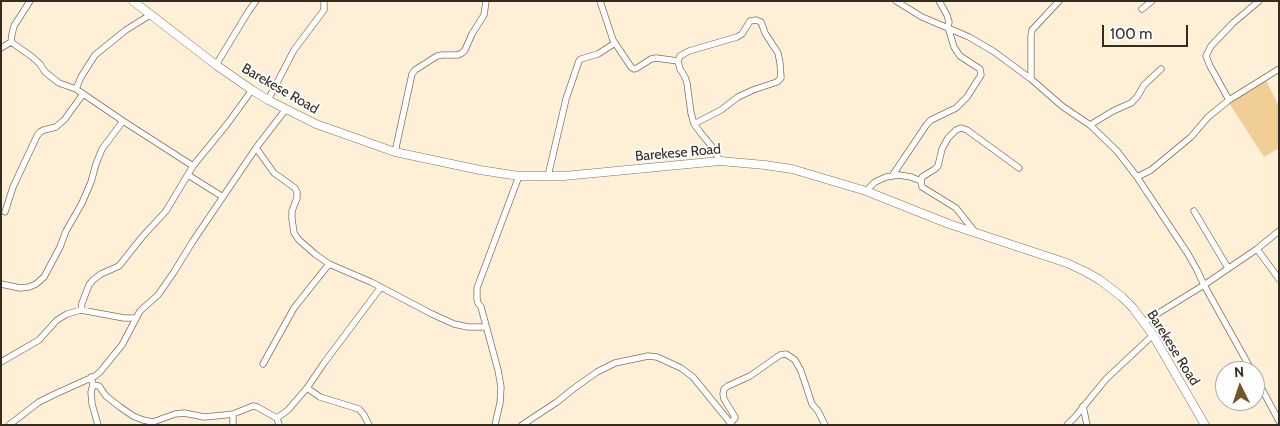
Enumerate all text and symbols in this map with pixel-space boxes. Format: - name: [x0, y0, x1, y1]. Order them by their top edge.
- scale bar: [1105, 15, 1191, 47]
- text: 100 m: [1110, 25, 1152, 43]
- street label: Barekese Road: [239, 60, 321, 118]
- street label: Barekese Road: [634, 141, 722, 165]
- street label: Barekese Road: [1143, 307, 1203, 389]
- north arrow: [1215, 361, 1265, 411]
- text: N: [1233, 363, 1245, 381]

